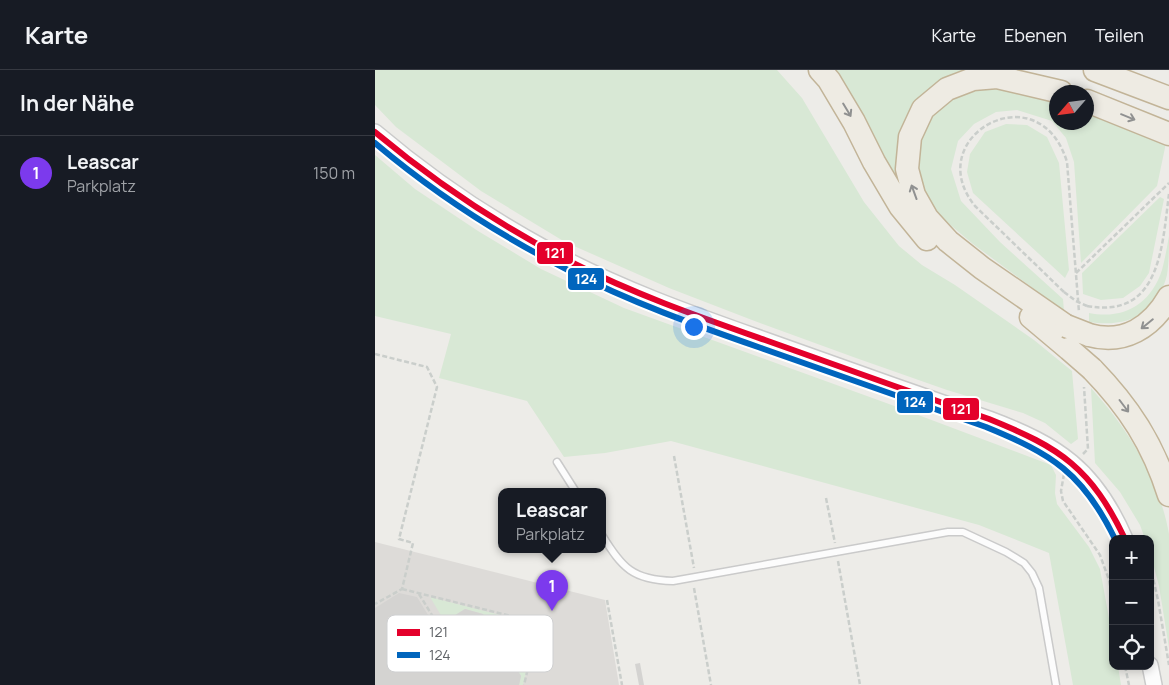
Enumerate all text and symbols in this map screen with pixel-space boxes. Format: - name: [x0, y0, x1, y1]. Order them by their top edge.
- text: Karte: [25, 18, 88, 51]
- text: Karte: [932, 23, 976, 47]
- text: Ebenen: [1004, 23, 1067, 47]
- text: Teilen: [1095, 23, 1144, 47]
- north arrow: [1049, 85, 1094, 130]
- text: In der Nähe: [20, 89, 134, 117]
- one-way arrow: [842, 103, 852, 117]
- one-way arrow: [1120, 113, 1135, 122]
- text: Leascar: [67, 149, 139, 175]
- text: 1: [32, 162, 40, 184]
- text: 150 m: [313, 162, 355, 184]
- text: Parkplatz: [67, 175, 136, 197]
- one-way arrow: [909, 184, 918, 200]
- line badge: 121: [536, 241, 574, 265]
- text: 121: [545, 243, 565, 262]
- line badge: 124: [567, 267, 605, 291]
- text: 124: [575, 269, 597, 288]
- your location: [681, 314, 707, 340]
- one-way arrow: [1141, 318, 1154, 329]
- line badge: 124: [896, 390, 934, 414]
- text: 124: [904, 392, 926, 411]
- line badge: 121: [942, 397, 980, 421]
- text: 121: [951, 399, 971, 418]
- one-way arrow: [1119, 399, 1130, 412]
- popup: [498, 488, 606, 553]
- text: Leascar: [516, 497, 588, 523]
- text: Parkplatz: [516, 523, 585, 545]
- map controls: [1109, 535, 1154, 670]
- button: +: [1109, 535, 1154, 580]
- pin: 1: [536, 570, 568, 611]
- button: −: [1109, 580, 1154, 625]
- legend: [387, 615, 553, 672]
- text: 121: [429, 622, 448, 641]
- button: locate: [1109, 625, 1154, 670]
- text: 124: [429, 645, 450, 664]

